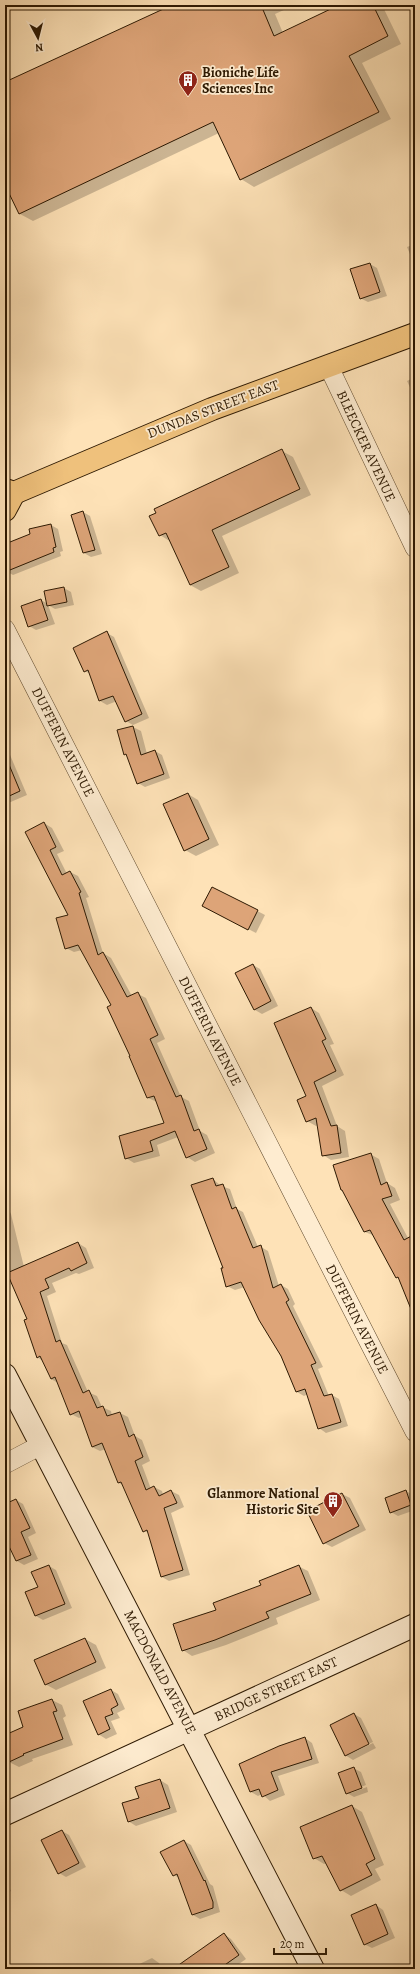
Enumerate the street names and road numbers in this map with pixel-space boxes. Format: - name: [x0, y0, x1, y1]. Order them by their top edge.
- street label: DUNDAS STREET EAST: [144, 375, 282, 443]
- street label: BLEECKER AVENUE: [332, 387, 400, 505]
- street label: DUFFERIN AVENUE: [27, 684, 99, 800]
- street label: DUFFERIN AVENUE: [174, 973, 246, 1089]
- street label: DUFFERIN AVENUE: [321, 1261, 393, 1377]
- street label: MACDONALD AVENUE: [119, 1607, 201, 1737]
- street label: BRIDGE STREET EAST: [211, 1652, 341, 1726]

